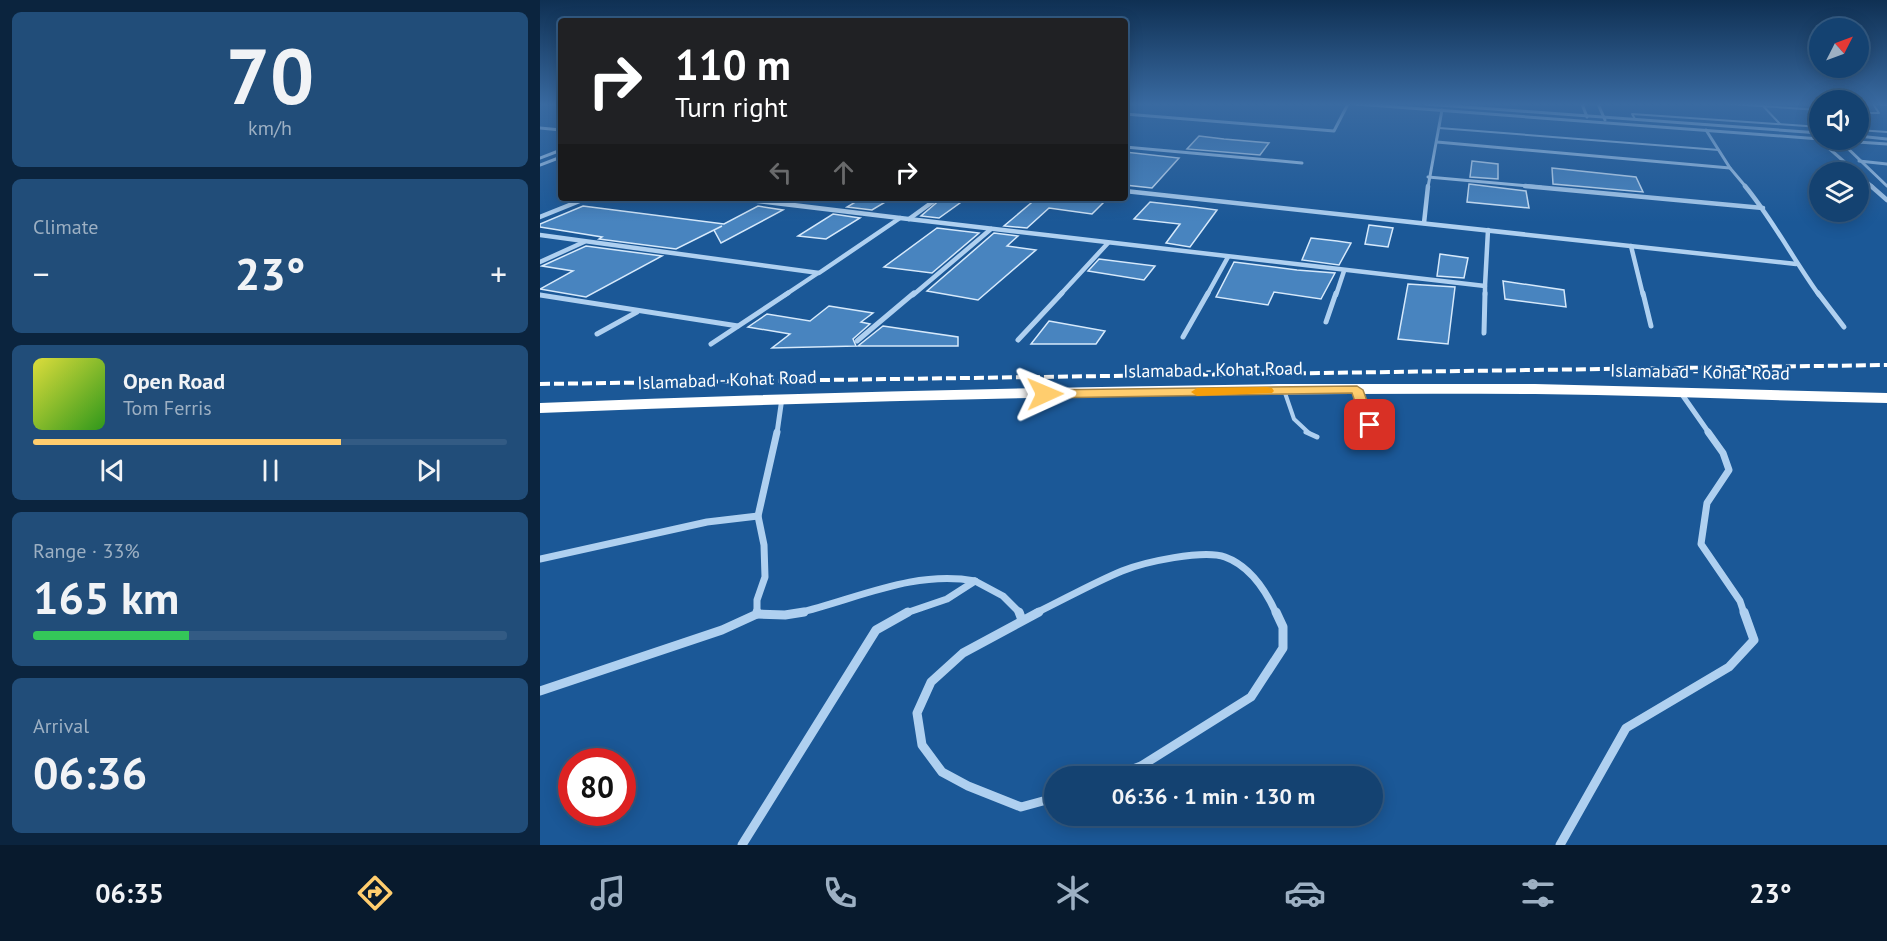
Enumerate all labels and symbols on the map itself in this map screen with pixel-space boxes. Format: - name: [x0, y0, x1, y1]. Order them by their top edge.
- north arrow: [1809, 18, 1869, 78]
- street label: Islamabad - Kohat Road: [1123, 356, 1303, 383]
- street label: Islamabad - Kohat Road: [1610, 358, 1790, 385]
- position arrow: [1013, 362, 1077, 426]
- street label: Islamabad - Kohat Road: [637, 365, 817, 394]
- pin: [1344, 399, 1395, 450]
- speed limit sign: 80: [558, 748, 636, 826]

